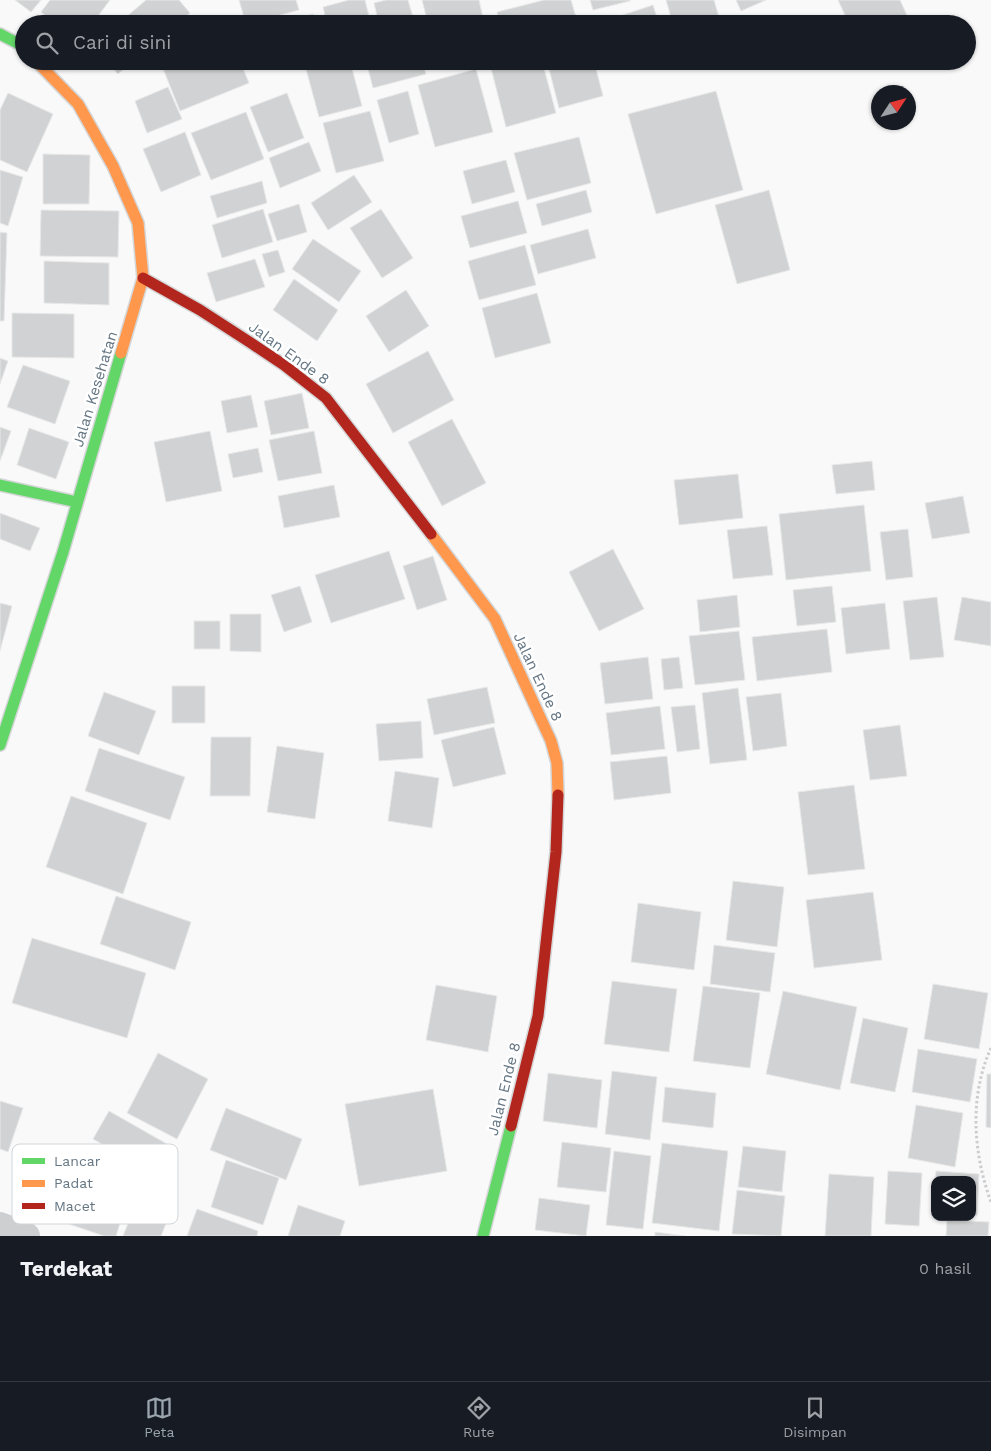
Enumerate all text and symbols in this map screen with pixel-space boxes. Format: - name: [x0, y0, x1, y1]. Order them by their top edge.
- search box: [15, 15, 976, 70]
- icon: search: [33, 29, 61, 57]
- text: Cari di sini: [73, 31, 171, 54]
- north arrow: [871, 85, 916, 130]
- street label: Jalan Ende 8: [245, 318, 333, 388]
- street label: Jalan Kesehatan: [69, 329, 121, 449]
- street label: Jalan Ende 8: [510, 630, 566, 724]
- street label: Jalan Ende 8: [484, 1041, 524, 1137]
- legend: [12, 1144, 178, 1224]
- text: Lancar: [54, 1153, 101, 1169]
- text: Padat: [54, 1175, 93, 1191]
- map controls: [931, 1176, 976, 1221]
- button: layers: [931, 1176, 976, 1221]
- text: Macet: [54, 1198, 96, 1214]
- text: Terdekat: [20, 1256, 112, 1281]
- text: 0 hasil: [919, 1259, 971, 1278]
- tab: Peta: [144, 1394, 174, 1440]
- tab: Rute: [463, 1394, 495, 1440]
- tab: Disimpan: [783, 1394, 847, 1440]

